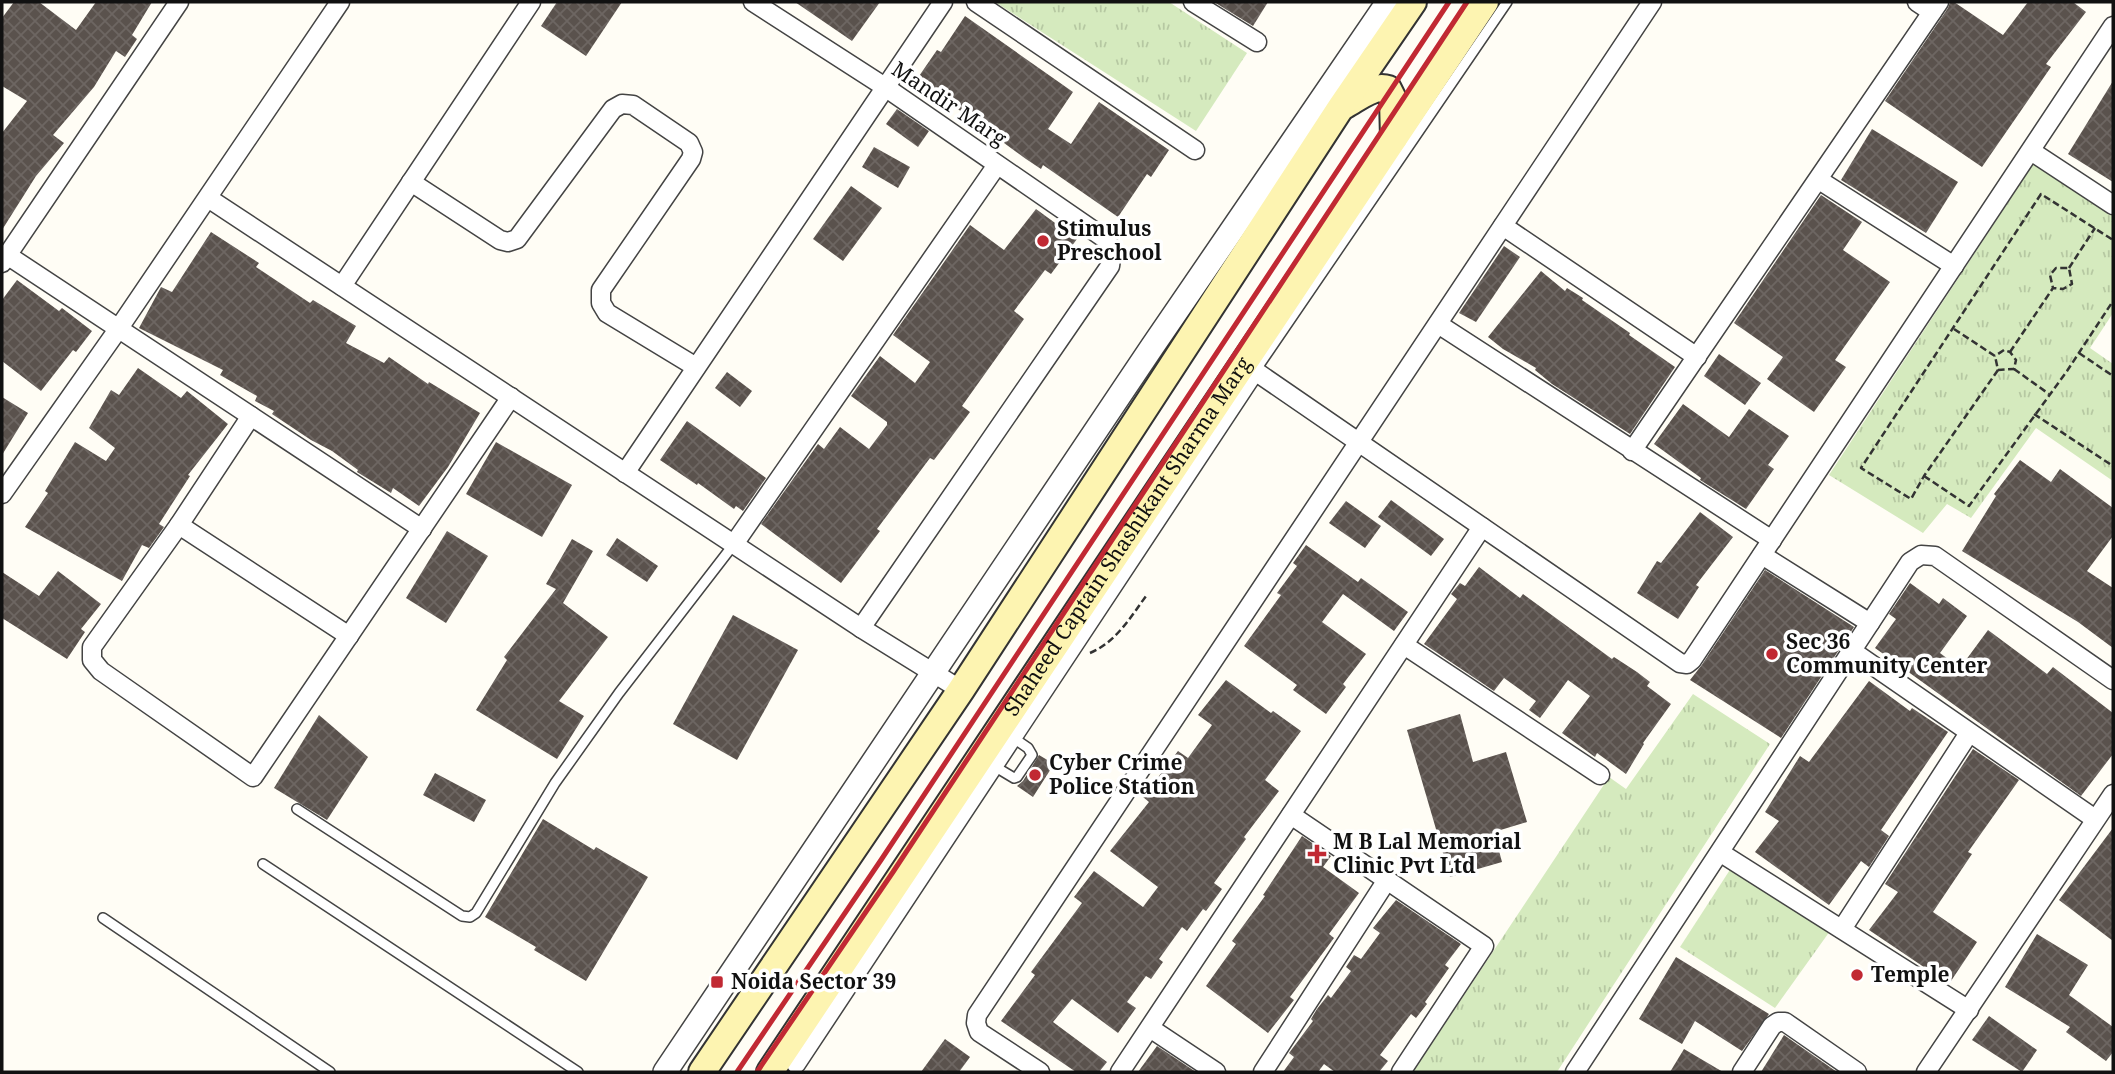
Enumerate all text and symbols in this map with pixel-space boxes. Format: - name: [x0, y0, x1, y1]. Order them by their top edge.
- street label: Mandir Marg: [887, 54, 1013, 152]
- place label: Stimulus Preschool: [1057, 214, 1162, 266]
- marker: Stimulus Preschool: [1035, 233, 1051, 249]
- street label: Shaheed Captain Shashikant Sharma Marg: [997, 350, 1258, 721]
- place label: Sec 36 Community Center: [1786, 627, 1987, 679]
- marker: Sec 36 Community Center: [1764, 646, 1780, 662]
- place label: Cyber Crime Police Station: [1049, 748, 1195, 800]
- marker: Cyber Crime Police Station: [1027, 767, 1043, 783]
- place label: M B Lal Memorial Clinic Pvt Ltd: [1333, 827, 1522, 879]
- marker: M B Lal Memorial Clinic Pvt Ltd: [1307, 844, 1327, 864]
- place label: Temple: [1871, 960, 1950, 988]
- place label: Noida Sector 39: [731, 967, 896, 995]
- marker: Temple: [1849, 967, 1865, 983]
- marker: Noida Sector 39: [709, 974, 725, 990]

